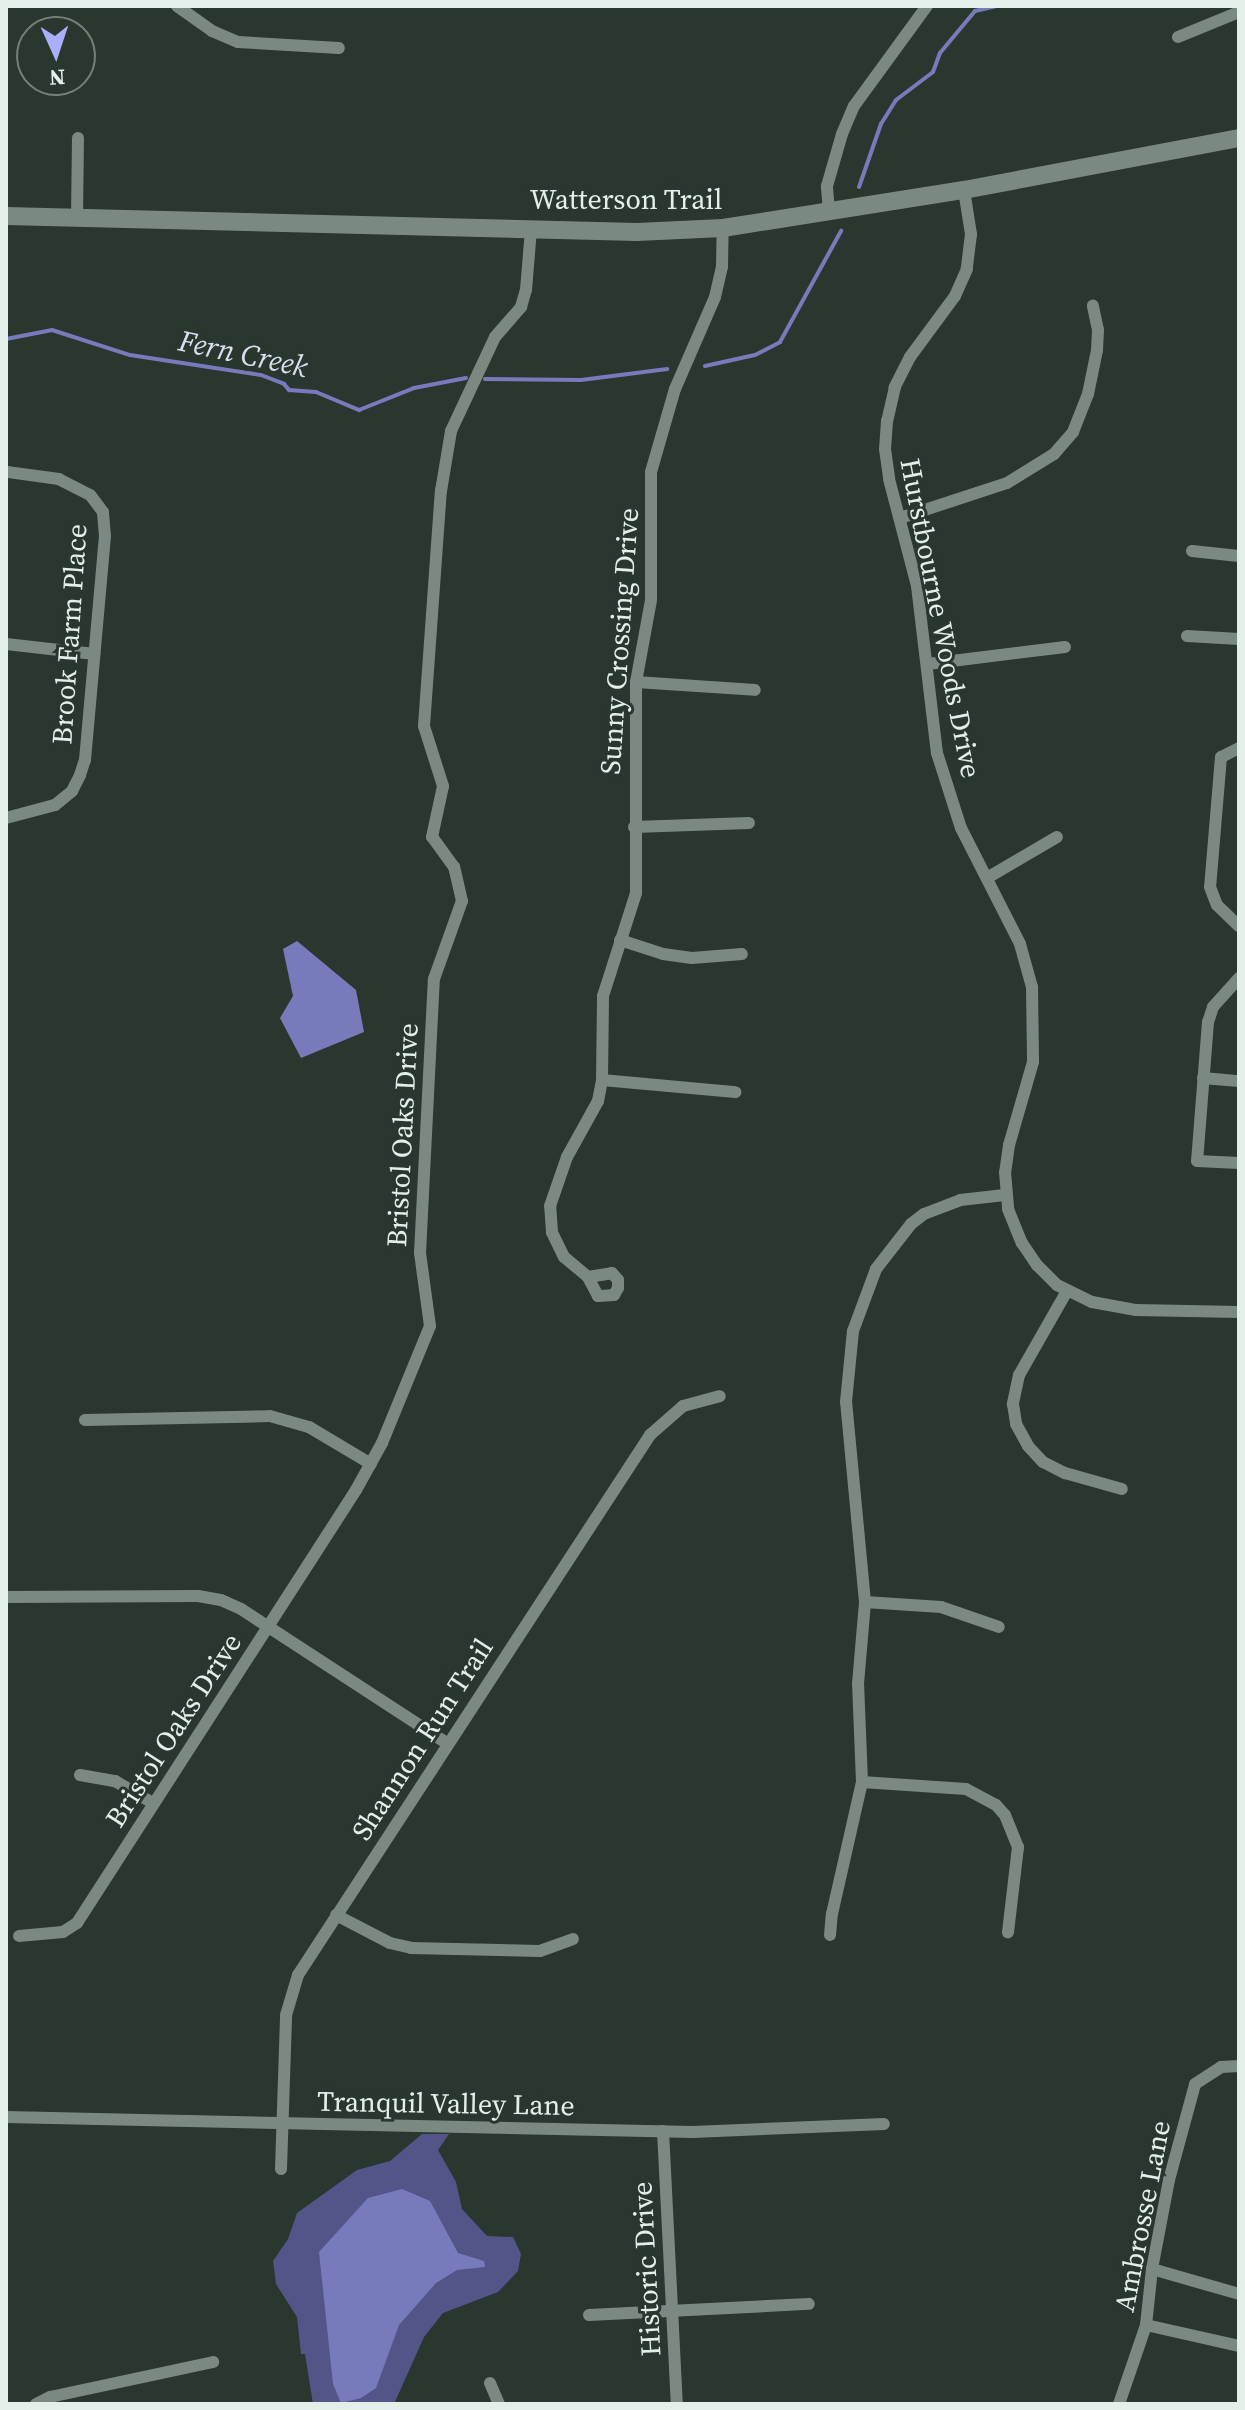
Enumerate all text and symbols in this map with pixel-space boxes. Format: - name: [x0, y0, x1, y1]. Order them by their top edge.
- north arrow: [16, 16, 96, 96]
- text: N: [48, 63, 66, 93]
- street label: Watterson Trail: [529, 182, 723, 216]
- water label: Fern Creek: [175, 323, 311, 385]
- street label: Hurstbourne Woods Drive: [893, 455, 989, 781]
- street label: Sunny Crossing Drive: [593, 507, 645, 775]
- street label: Brook Farm Place: [45, 523, 93, 745]
- street label: Bristol Oaks Drive: [379, 1022, 425, 1248]
- street label: Bristol Oaks Drive: [98, 1627, 248, 1833]
- street label: Shannon Run Trail: [344, 1632, 500, 1846]
- street label: Tranquil Valley Lane: [317, 2084, 575, 2122]
- street label: Ambrosse Lane: [1107, 2118, 1177, 2314]
- street label: Historic Drive: [625, 2181, 667, 2357]

